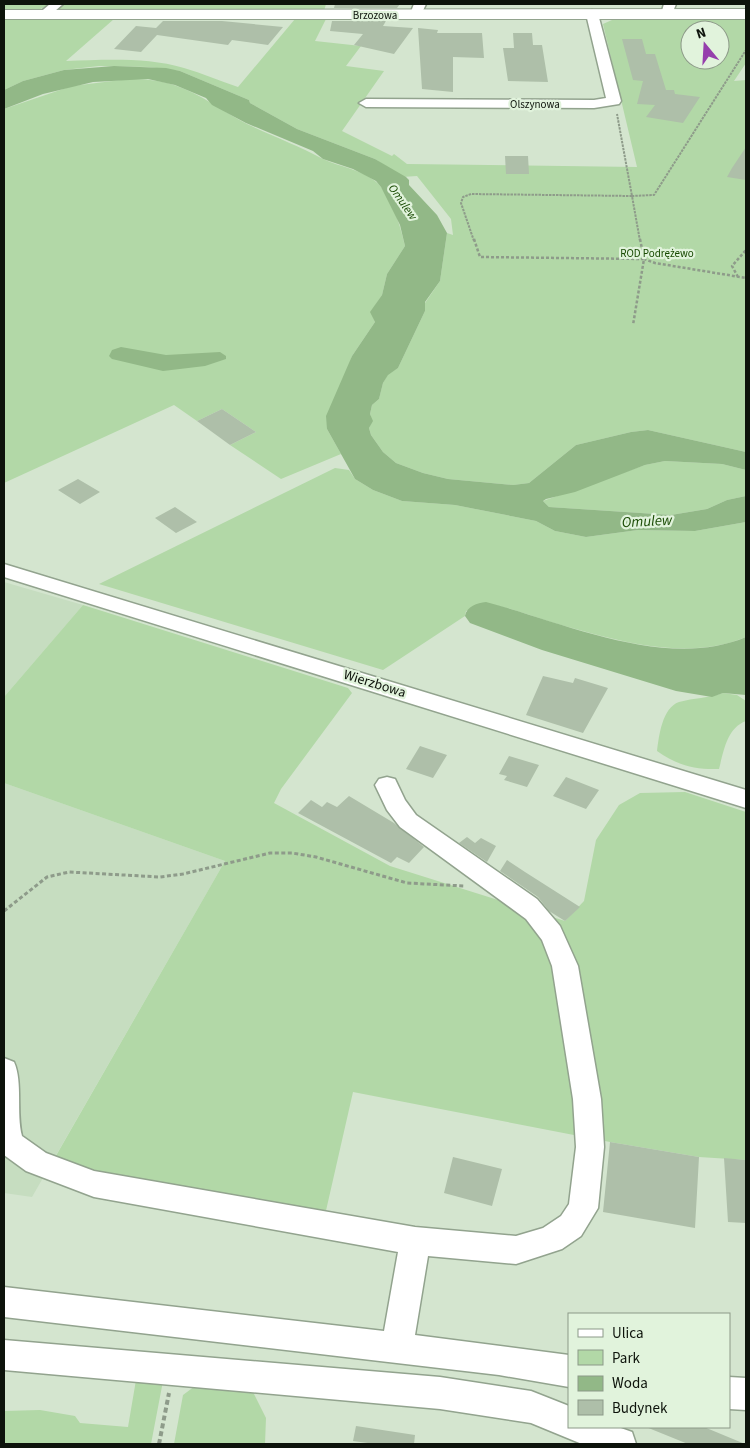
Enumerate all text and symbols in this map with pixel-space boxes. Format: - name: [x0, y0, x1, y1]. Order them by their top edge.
- street label: Brzozowa: [353, 8, 397, 23]
- north arrow: [680, 20, 730, 70]
- text: N: [694, 23, 709, 45]
- street label: Olszynowa: [510, 97, 560, 112]
- water label: Omulew: [384, 181, 421, 224]
- park label: ROD Podrężewo: [620, 246, 694, 261]
- water label: Omulew: [621, 510, 673, 533]
- street label: Wierzbowa: [341, 665, 408, 703]
- legend: [568, 1313, 730, 1428]
- text: Ulica: [612, 1323, 643, 1344]
- text: Park: [612, 1348, 641, 1369]
- text: Woda: [612, 1373, 648, 1394]
- text: Budynek: [612, 1398, 668, 1419]

